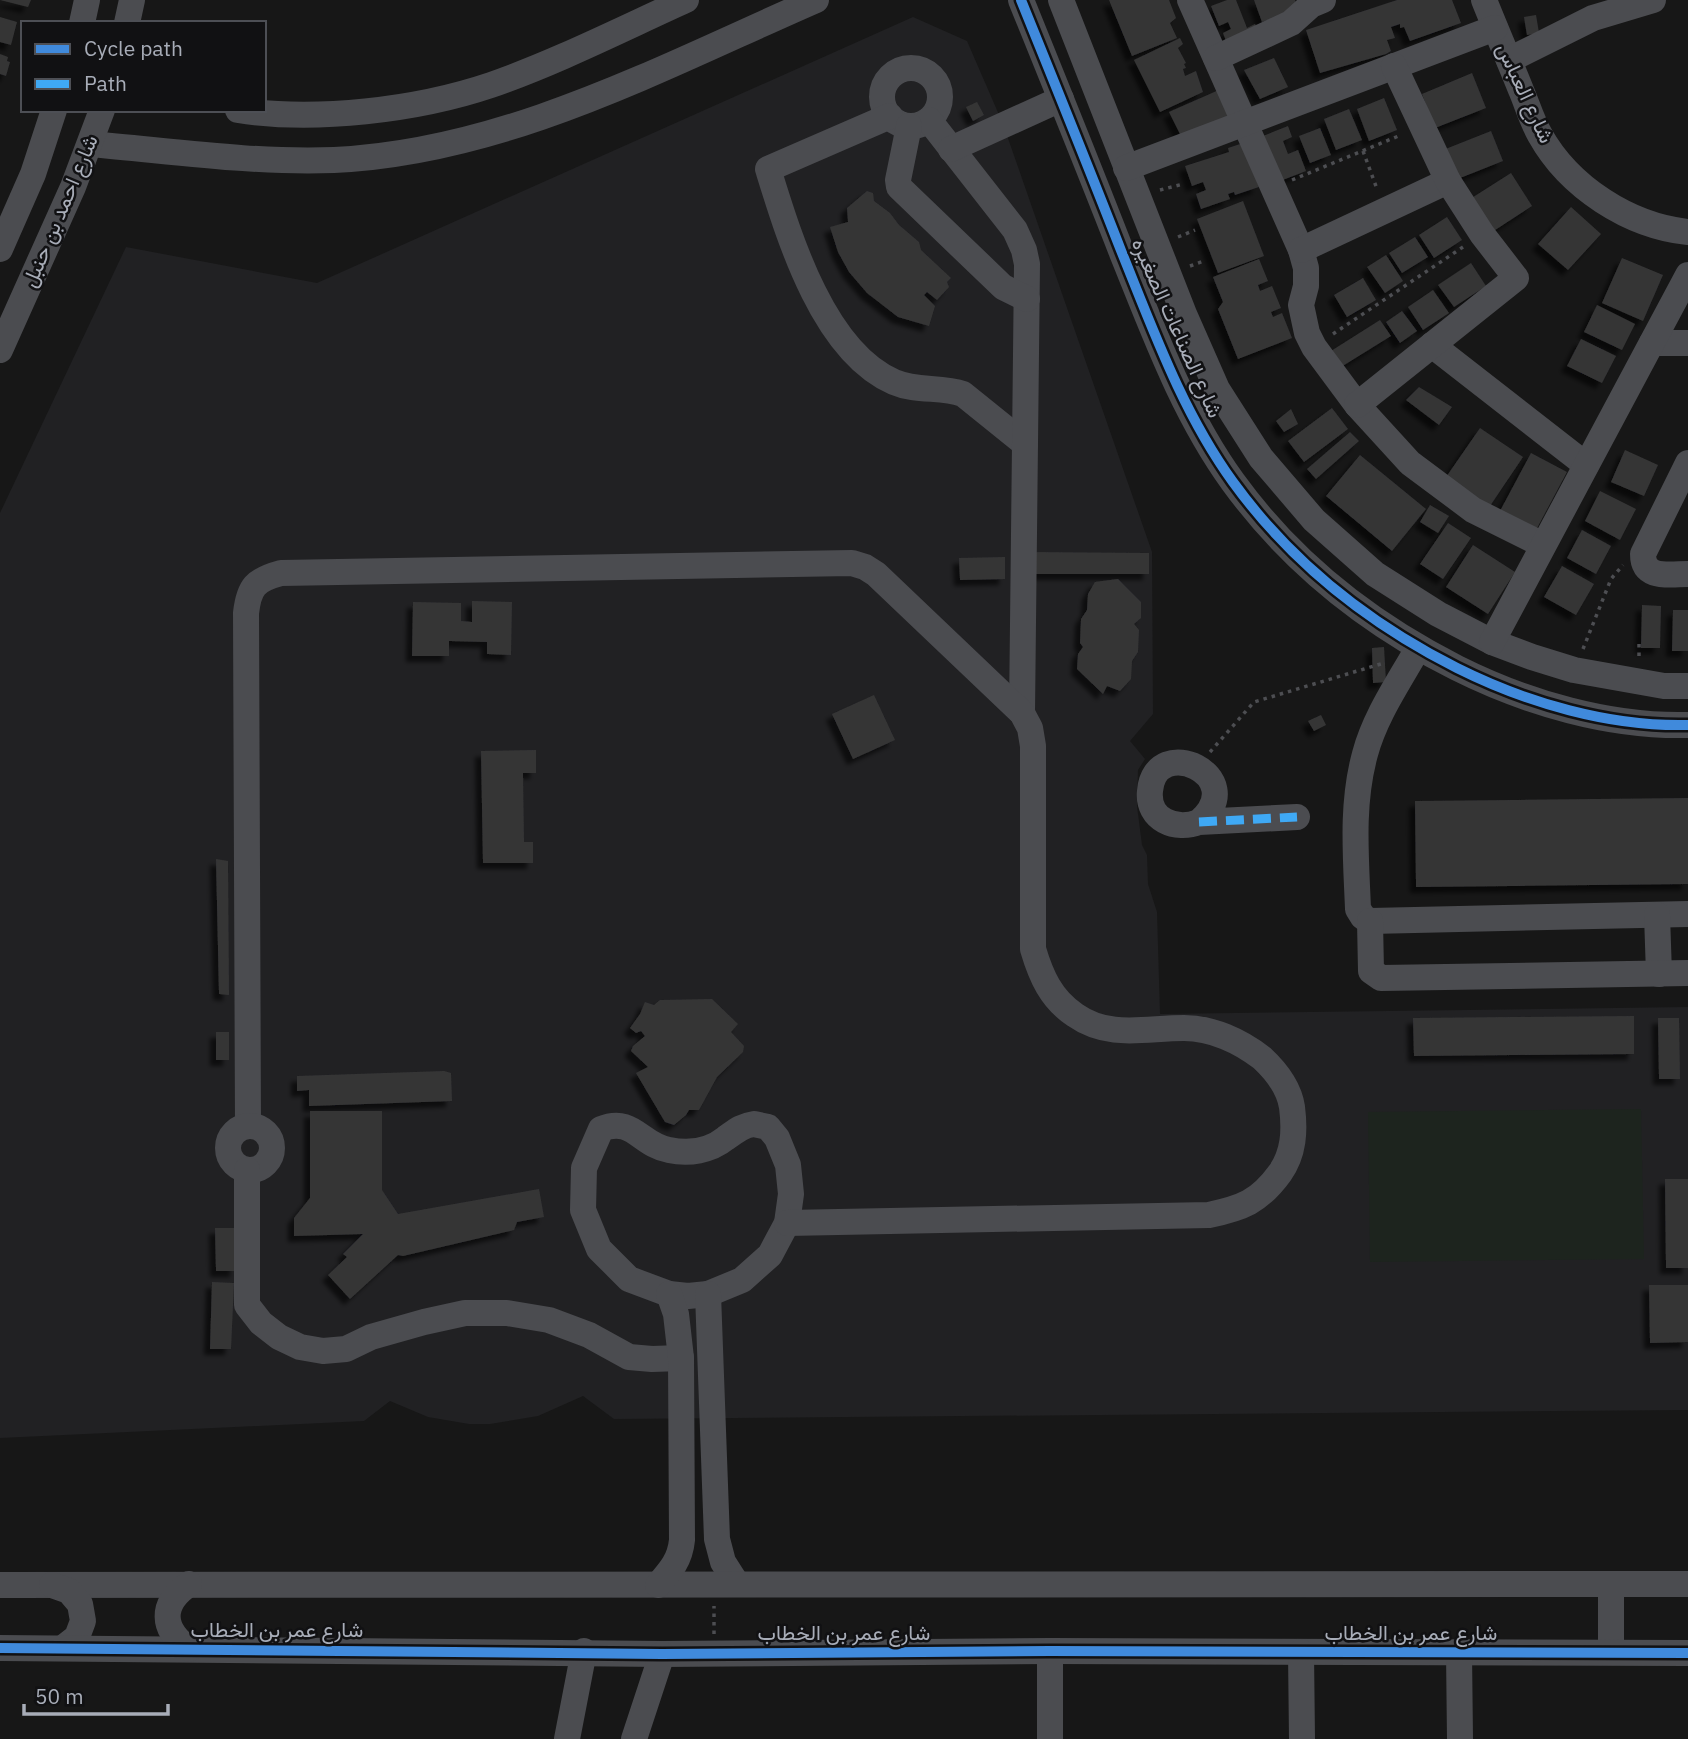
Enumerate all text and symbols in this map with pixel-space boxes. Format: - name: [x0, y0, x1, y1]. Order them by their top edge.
- legend: [21, 21, 266, 112]
- text: Cycle path: [84, 34, 183, 62]
- street label: شارع العباس: [1490, 38, 1561, 148]
- text: Path: [84, 69, 127, 97]
- street label: شارع احمد بن حنبل: [14, 130, 105, 292]
- street label: شارع الصناعات الصغيره: [1125, 233, 1230, 422]
- street label: شارع عمر بن الخطاب: [191, 1615, 363, 1644]
- street label: شارع عمر بن الخطاب: [758, 1618, 930, 1647]
- street label: شارع عمر بن الخطاب: [1325, 1618, 1497, 1647]
- scale bar: [24, 1672, 168, 1716]
- text: 50 m: [35, 1682, 84, 1710]

